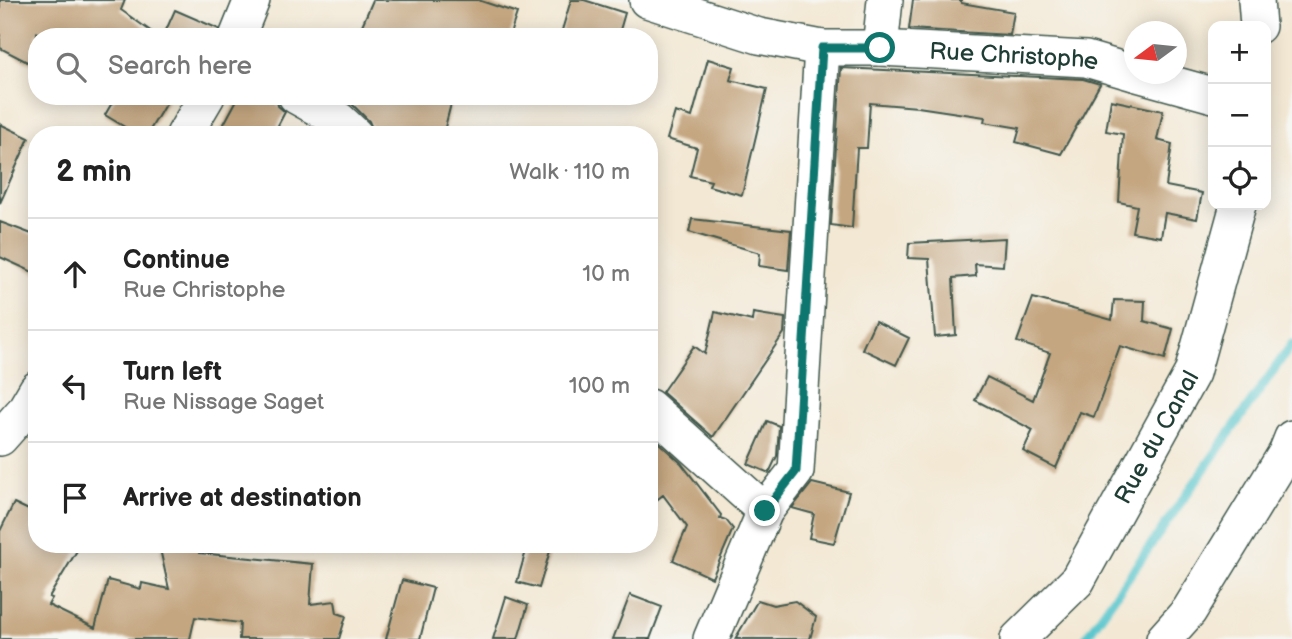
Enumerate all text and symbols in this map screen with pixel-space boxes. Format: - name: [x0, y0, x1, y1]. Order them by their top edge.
- north arrow: [1124, 21, 1187, 84]
- map controls: [1208, 21, 1271, 210]
- button: +: [1208, 21, 1271, 84]
- search box: [28, 28, 658, 105]
- route start: [864, 32, 895, 63]
- street label: Rue Christophe: [929, 36, 1102, 76]
- icon: search: [52, 48, 90, 86]
- text: Search here: [108, 51, 252, 82]
- button: −: [1208, 84, 1271, 147]
- button: locate: [1208, 147, 1271, 210]
- text: 2 min: [56, 154, 132, 190]
- text: Walk · 110 m: [509, 158, 630, 186]
- text: Continue: [123, 245, 230, 276]
- icon: ahead: [56, 255, 94, 293]
- text: 10 m: [582, 260, 630, 288]
- text: Rue Christophe: [123, 276, 285, 304]
- text: Turn left: [123, 357, 222, 388]
- street label: Rue du Canal: [1108, 365, 1205, 509]
- icon: left: [56, 367, 94, 405]
- text: 100 m: [569, 372, 630, 400]
- text: Rue Nissage Saget: [123, 388, 324, 416]
- icon: arrive: [56, 479, 94, 517]
- text: Arrive at destination: [123, 483, 362, 514]
- route end: [749, 495, 780, 526]

